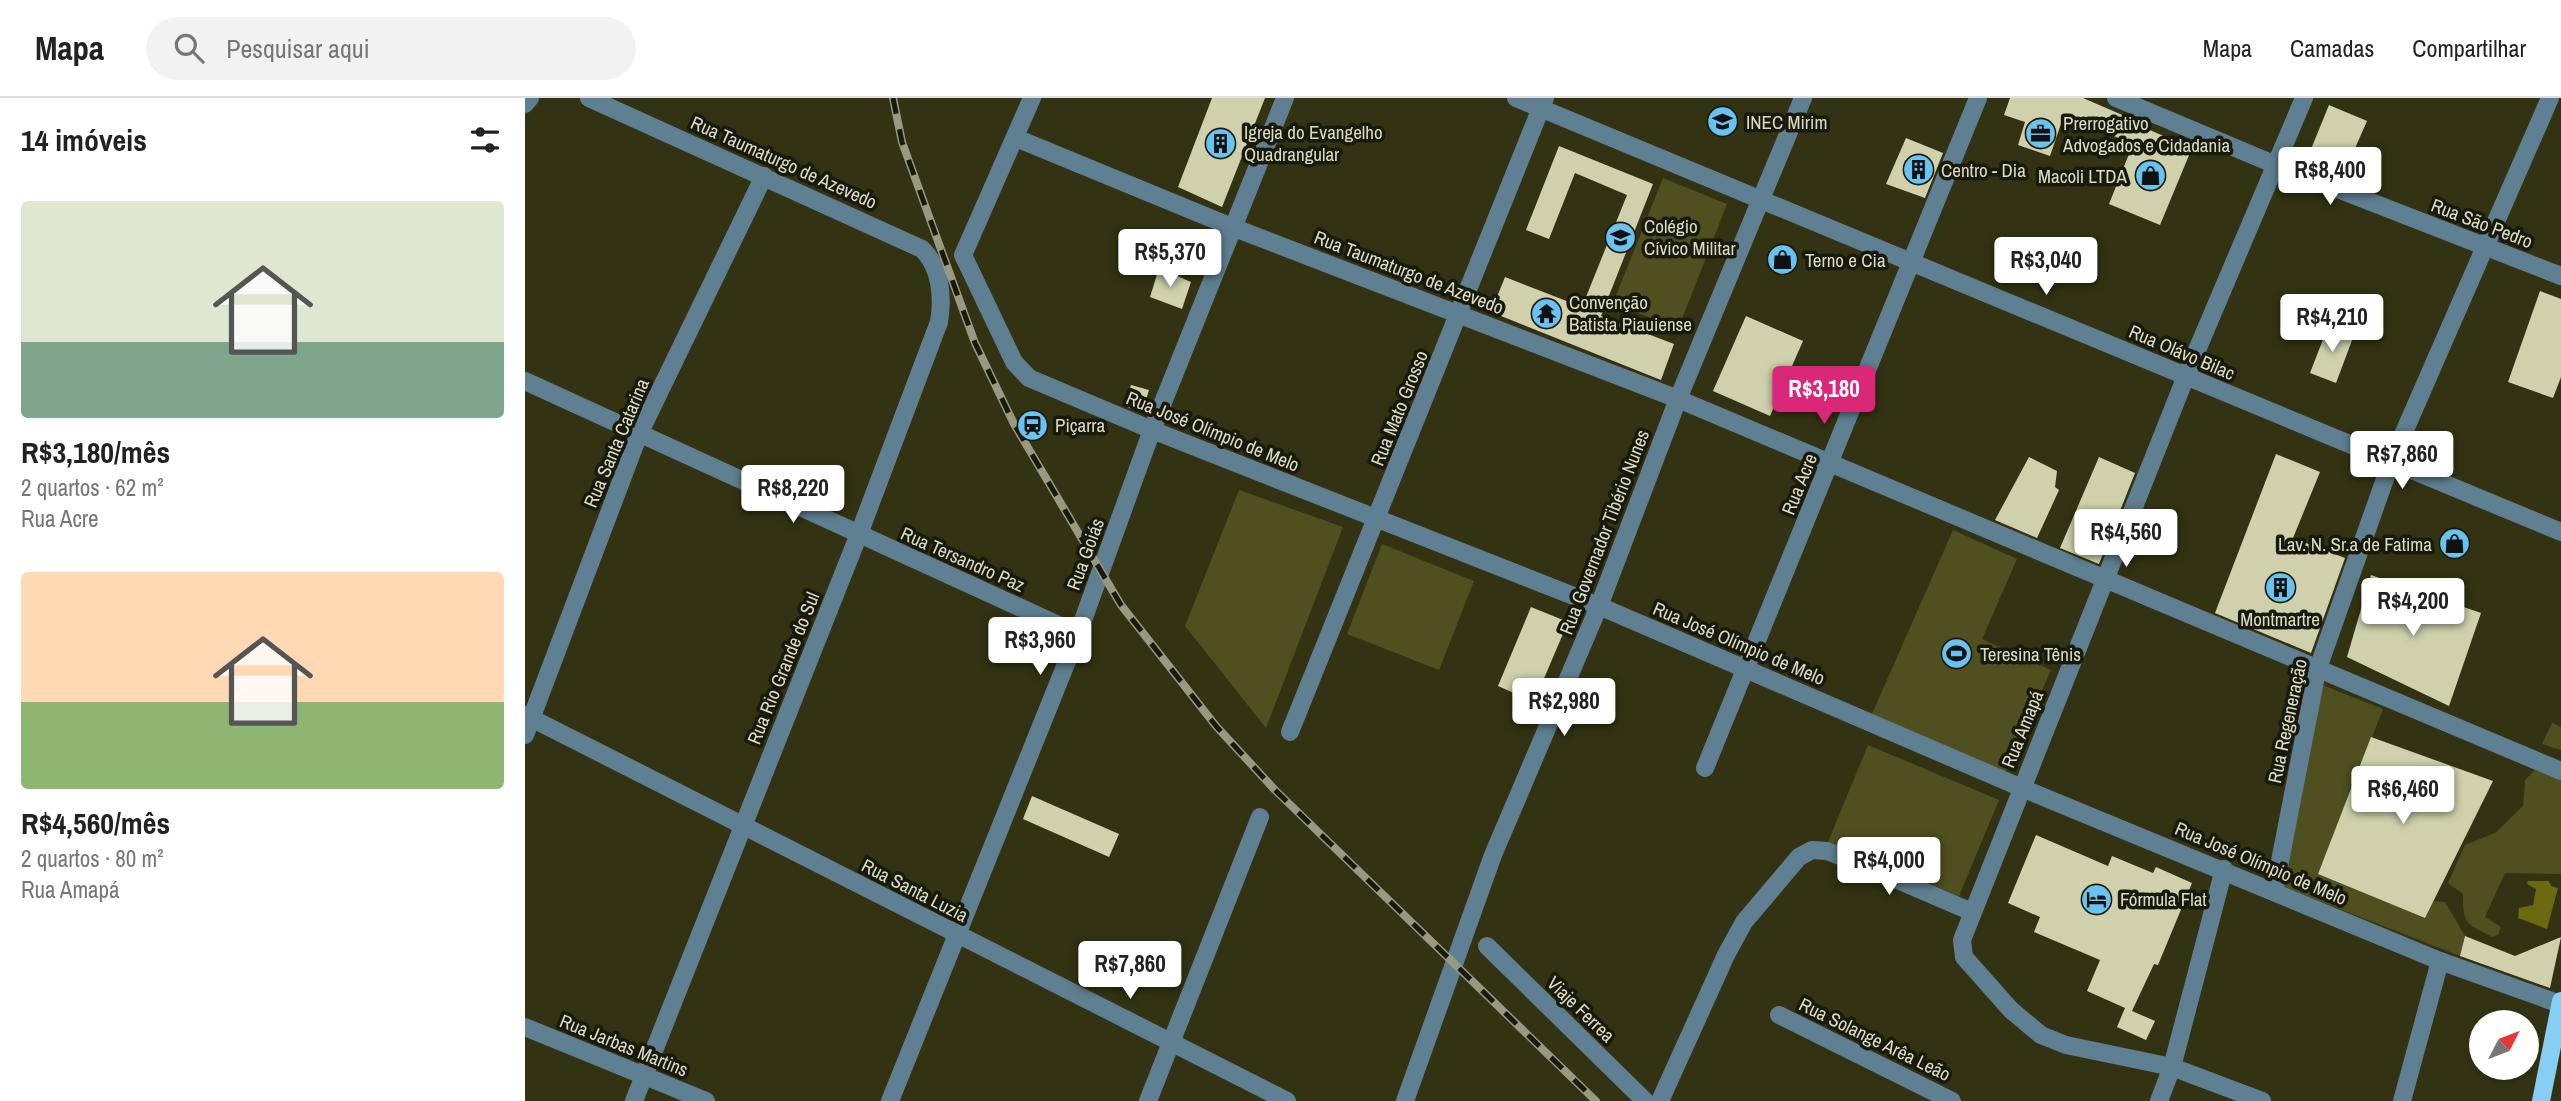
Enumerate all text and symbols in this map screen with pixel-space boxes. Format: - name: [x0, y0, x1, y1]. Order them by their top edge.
- search box: [146, 17, 636, 80]
- text: Mapa: [35, 26, 104, 70]
- icon: search: [170, 29, 208, 67]
- text: Pesquisar aqui: [226, 31, 370, 66]
- text: Mapa: [2203, 32, 2252, 64]
- text: Camadas: [2290, 32, 2374, 64]
- text: Compartilhar: [2412, 32, 2526, 64]
- school or university icon: INEC Mirim: [1706, 105, 1740, 139]
- street label: Rua Taumaturgo de Azevedo: [687, 109, 881, 215]
- place label: INEC Mirim: [1746, 109, 1827, 135]
- place label: Prerrogativo Advogados e Cidadania: [2062, 110, 2231, 158]
- office icon: Prerrogativo Advogados e Cidadania: [2023, 117, 2057, 151]
- place label: Igreja do Evangelho Quadrangular: [1244, 119, 1383, 167]
- text: 14 imóveis: [21, 120, 147, 160]
- icon: filters: [466, 121, 504, 159]
- building icon: Igreja do Evangelho Quadrangular: [1204, 126, 1238, 160]
- pin: R$8,400: [2265, 148, 2395, 207]
- building icon: Centro - Dia: [1901, 153, 1935, 187]
- text: R$8,400: [2294, 154, 2366, 185]
- place label: Centro - Dia: [1941, 157, 2026, 183]
- shop icon: Macoli LTDA: [2133, 159, 2167, 193]
- place label: Macoli LTDA: [2038, 163, 2128, 189]
- street label: Rua São Pedro: [2428, 192, 2536, 254]
- place label: Colégio Cívico Militar: [1644, 213, 1737, 261]
- school or university icon: Colégio Cívico Militar: [1604, 220, 1638, 254]
- street label: Rua Taumaturgo de Azevedo: [1311, 224, 1507, 320]
- pin: R$5,370: [1105, 230, 1235, 289]
- text: R$5,370: [1134, 236, 1206, 267]
- pin: R$3,040: [1981, 238, 2111, 297]
- shop icon: Terno e Cia: [1765, 243, 1799, 277]
- text: R$3,040: [2010, 244, 2082, 275]
- icon: home: [200, 247, 326, 373]
- place label: Terno e Cia: [1805, 247, 1886, 273]
- place label: Convenção Batista Piauiense: [1569, 289, 1692, 337]
- pin: R$4,210: [2267, 294, 2397, 354]
- temple icon: Convenção Batista Piauiense: [1529, 296, 1563, 330]
- text: R$4,210: [2296, 301, 2368, 332]
- street label: Rua Olávo Bilac: [2125, 318, 2239, 386]
- street label: Rua Mato Grosso: [1364, 347, 1434, 469]
- pin: R$3,180: [1759, 366, 1889, 426]
- text: R$3,180: [1788, 373, 1860, 404]
- street label: Rua Santa Catarina: [577, 374, 655, 511]
- street label: Rua José Olímpio de Melo: [1123, 384, 1303, 478]
- station icon: Piçarra: [1015, 408, 1049, 442]
- place label: Piçarra: [1055, 412, 1106, 438]
- street label: Rua Governador Tibério Nunes: [1553, 426, 1655, 638]
- text: R$3,180/mês: [21, 432, 170, 472]
- pin: R$7,860: [2337, 432, 2467, 491]
- text: R$7,860: [2366, 438, 2438, 469]
- street label: Rua Acre: [1775, 449, 1823, 519]
- pin: R$8,220: [728, 466, 858, 525]
- text: 2 quartos · 62 m²: [21, 472, 164, 503]
- text: R$8,220: [757, 472, 829, 503]
- text: Rua Acre: [21, 503, 99, 534]
- pin: R$4,560: [2061, 510, 2191, 569]
- street label: Rua Goiás: [1060, 514, 1110, 593]
- text: R$4,560: [2090, 516, 2162, 547]
- street label: Rua Tersandro Paz: [897, 520, 1029, 598]
- shop icon: Lav. N. Sr.a de Fatima: [2438, 527, 2472, 561]
- place label: Lav. N. Sr.a de Fatima: [2278, 531, 2432, 557]
- building icon: Montmartre: [2263, 571, 2297, 605]
- pin: R$4,200: [2348, 578, 2478, 638]
- text: R$4,200: [2377, 585, 2449, 616]
- street label: Rua Rio Grande do Sul: [741, 588, 825, 748]
- street label: Rua José Olímpio de Melo: [1649, 595, 1829, 691]
- place label: Montmartre: [2240, 606, 2320, 632]
- icon: home: [200, 618, 326, 744]
- pin: R$3,960: [975, 618, 1105, 677]
- text: R$3,960: [1004, 624, 1076, 655]
- sports icon: Teresina Tênis: [1940, 637, 1974, 671]
- place label: Teresina Tênis: [1980, 641, 2081, 667]
- street label: Rua Regeneração: [2261, 656, 2313, 786]
- pin: R$2,980: [1499, 678, 1629, 738]
- text: R$2,980: [1528, 685, 1600, 716]
- street label: Rua Amapá: [1995, 686, 2049, 772]
- pin: R$6,460: [2338, 766, 2468, 826]
- text: R$6,460: [2367, 773, 2439, 804]
- text: R$4,560/mês: [21, 803, 170, 843]
- street label: Rua José Olímpio de Melo: [2171, 815, 2351, 911]
- pin: R$4,000: [1824, 838, 1954, 897]
- text: 2 quartos · 80 m²: [21, 843, 164, 874]
- text: R$4,000: [1853, 844, 1925, 875]
- street label: Rua Santa Luzia: [857, 852, 973, 928]
- text: Rua Amapá: [21, 874, 120, 905]
- hotel icon: Fórmula Flat: [2080, 882, 2114, 916]
- place label: Fórmula Flat: [2120, 886, 2207, 912]
- pin: R$7,860: [1065, 942, 1195, 1001]
- text: R$7,860: [1094, 948, 1166, 979]
- street label: Viaje Ferrea: [1542, 970, 1621, 1048]
- street label: Rua Solange Arêa Leão: [1795, 991, 1955, 1087]
- street label: Rua Jarbas Martins: [556, 1007, 692, 1083]
- north arrow: [2469, 1010, 2539, 1080]
- map controls: [2469, 1010, 2539, 1080]

